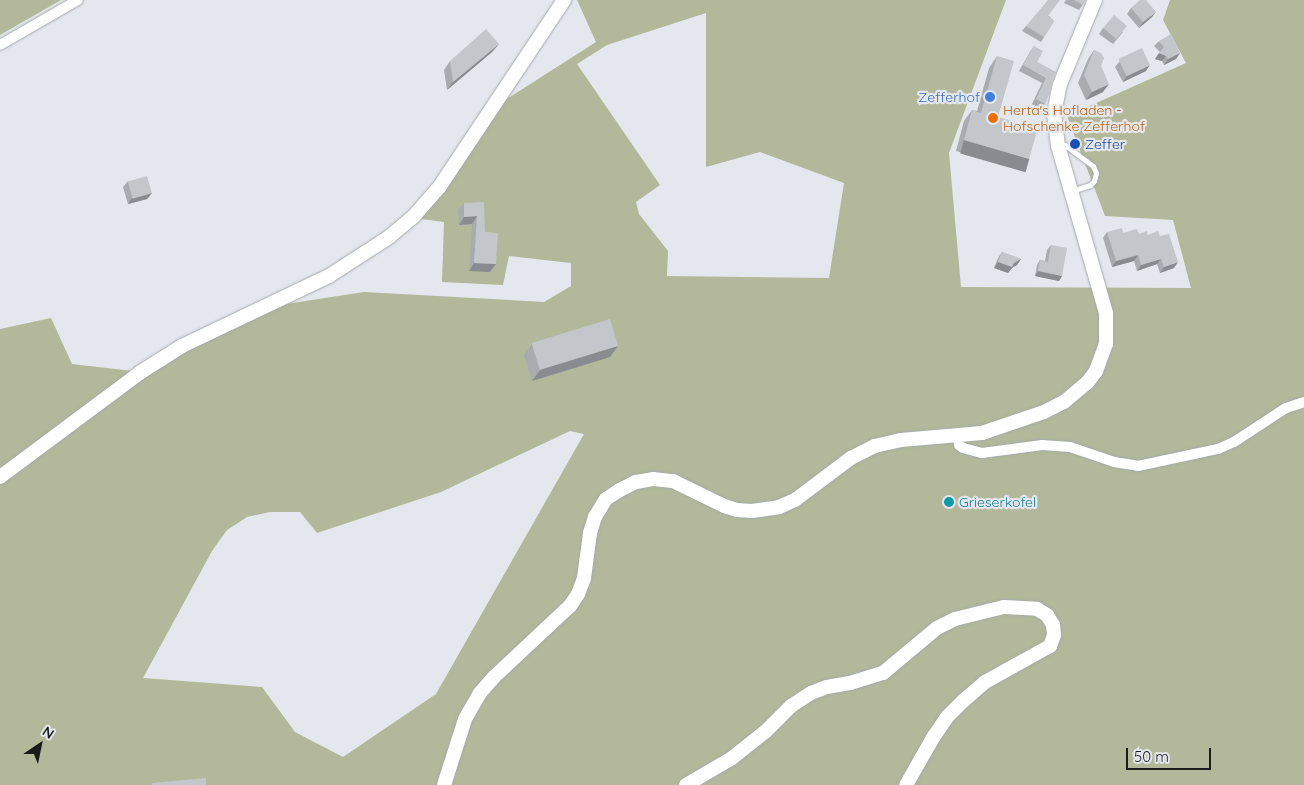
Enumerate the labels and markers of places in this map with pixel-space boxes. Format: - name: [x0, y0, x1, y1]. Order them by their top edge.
- place label: Zefferhof: [918, 89, 980, 105]
- marker: Zefferhof: [984, 91, 996, 103]
- place label: Herta's Hofladen - Hofschenke Zefferhof: [1003, 102, 1145, 134]
- marker: Herta's Hofladen - Hofschenke Zefferhof: [987, 112, 999, 124]
- place label: Zeffer: [1085, 136, 1125, 152]
- marker: Zeffer: [1069, 138, 1081, 150]
- place label: Grieserkofel: [959, 494, 1036, 510]
- marker: Grieserkofel: [943, 496, 955, 508]

